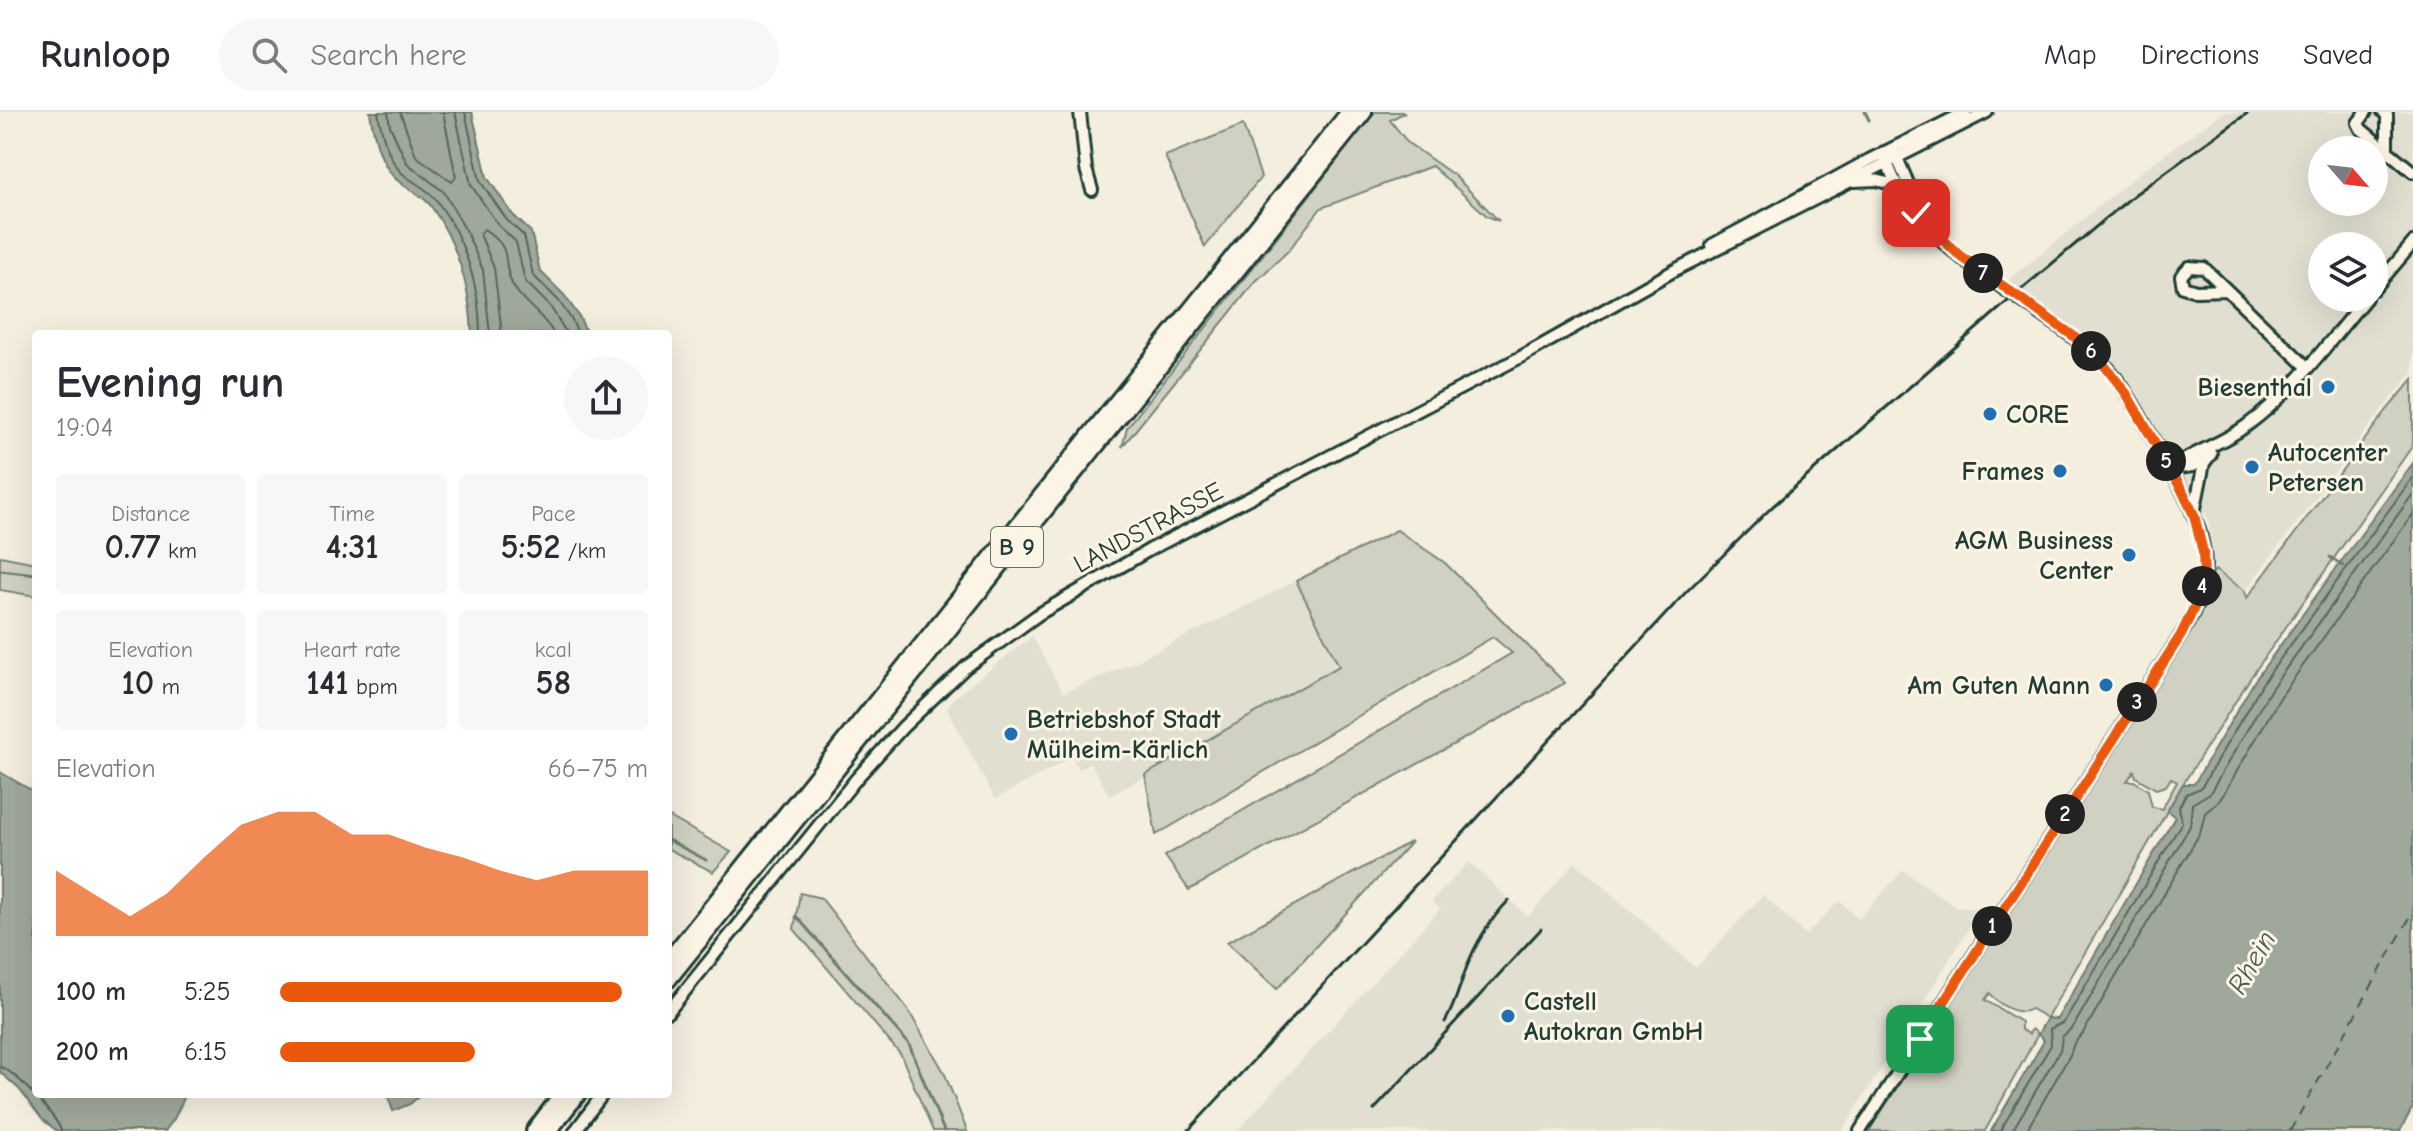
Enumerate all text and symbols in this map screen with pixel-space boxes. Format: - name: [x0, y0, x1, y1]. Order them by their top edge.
- search box: [219, 19, 779, 91]
- text: Runloop: [40, 33, 171, 77]
- icon: search: [247, 33, 291, 77]
- text: Search here: [311, 38, 467, 73]
- text: Map: [2044, 39, 2097, 71]
- text: Directions: [2141, 39, 2259, 71]
- text: Saved: [2303, 39, 2373, 71]
- north arrow: [2308, 136, 2388, 216]
- map controls: [2308, 136, 2388, 312]
- pin: [1882, 179, 1950, 247]
- icon: check: [1894, 191, 1938, 235]
- button: layers: [2308, 232, 2388, 312]
- pin: 7: [1963, 253, 2003, 293]
- text: 7: [1978, 260, 1988, 286]
- pin: 6: [2071, 331, 2111, 371]
- text: 6: [2085, 338, 2097, 364]
- button: share: [564, 356, 648, 440]
- text: Evening run: [56, 357, 284, 408]
- place label: Biesenthal: [2197, 373, 2312, 403]
- marker: Biesenthal: [2319, 378, 2337, 396]
- place label: CORE: [2006, 400, 2069, 430]
- marker: CORE: [1981, 405, 1999, 423]
- text: 19:04: [56, 413, 113, 443]
- place label: Autocenter Petersen: [2268, 438, 2388, 498]
- pin: 5: [2146, 441, 2186, 481]
- text: 5: [2160, 448, 2172, 474]
- place label: Frames: [1961, 457, 2044, 487]
- marker: Autocenter Petersen: [2243, 458, 2261, 476]
- marker: Frames: [2051, 462, 2069, 480]
- street label: LANDSTRASSE: [1069, 476, 1228, 580]
- text: Distance: [111, 501, 190, 527]
- text: Time: [329, 501, 375, 527]
- text: Pace: [531, 501, 576, 527]
- place label: AGM Business Center: [1955, 526, 2114, 586]
- text: 0.77: [104, 527, 161, 567]
- text: 4:31: [325, 527, 379, 567]
- text: 5:52: [500, 527, 560, 567]
- road number: B 9: [991, 527, 1043, 567]
- text: km: [161, 538, 197, 564]
- text: /km: [560, 538, 606, 564]
- marker: AGM Business Center: [2120, 546, 2138, 564]
- pin: 4: [2182, 566, 2222, 606]
- text: 4: [2197, 573, 2207, 599]
- text: Elevation: [109, 637, 193, 663]
- text: Heart rate: [303, 637, 400, 663]
- text: kcal: [535, 637, 572, 663]
- text: 10: [121, 663, 154, 703]
- text: 141: [306, 663, 349, 703]
- text: 58: [536, 663, 571, 703]
- place label: Am Guten Mann: [1907, 671, 2090, 701]
- text: m: [154, 674, 180, 700]
- text: bpm: [349, 674, 398, 700]
- marker: Am Guten Mann: [2097, 676, 2115, 694]
- pin: 3: [2117, 682, 2157, 722]
- text: 3: [2132, 689, 2142, 715]
- place label: Betriebshof Stadt Mülheim-Kärlich: [1027, 705, 1221, 765]
- marker: Betriebshof Stadt Mülheim-Kärlich: [1002, 725, 1020, 743]
- text: Elevation: [56, 754, 156, 784]
- text: 66–75 m: [548, 754, 648, 784]
- pin: 2: [2045, 794, 2085, 834]
- text: 2: [2060, 801, 2070, 827]
- pin: 1: [1972, 906, 2012, 946]
- text: 1: [1988, 913, 1996, 939]
- water label: Rhein: [2221, 925, 2283, 1000]
- text: 100 m: [56, 977, 126, 1007]
- text: 5:25: [184, 977, 231, 1007]
- place label: Castell Autokran GmbH: [1524, 987, 1703, 1047]
- pin: [1886, 1005, 1954, 1073]
- marker: Castell Autokran GmbH: [1499, 1007, 1517, 1025]
- icon: arrive: [1898, 1017, 1942, 1061]
- text: 200 m: [56, 1037, 129, 1067]
- text: 6:15: [184, 1037, 227, 1067]

